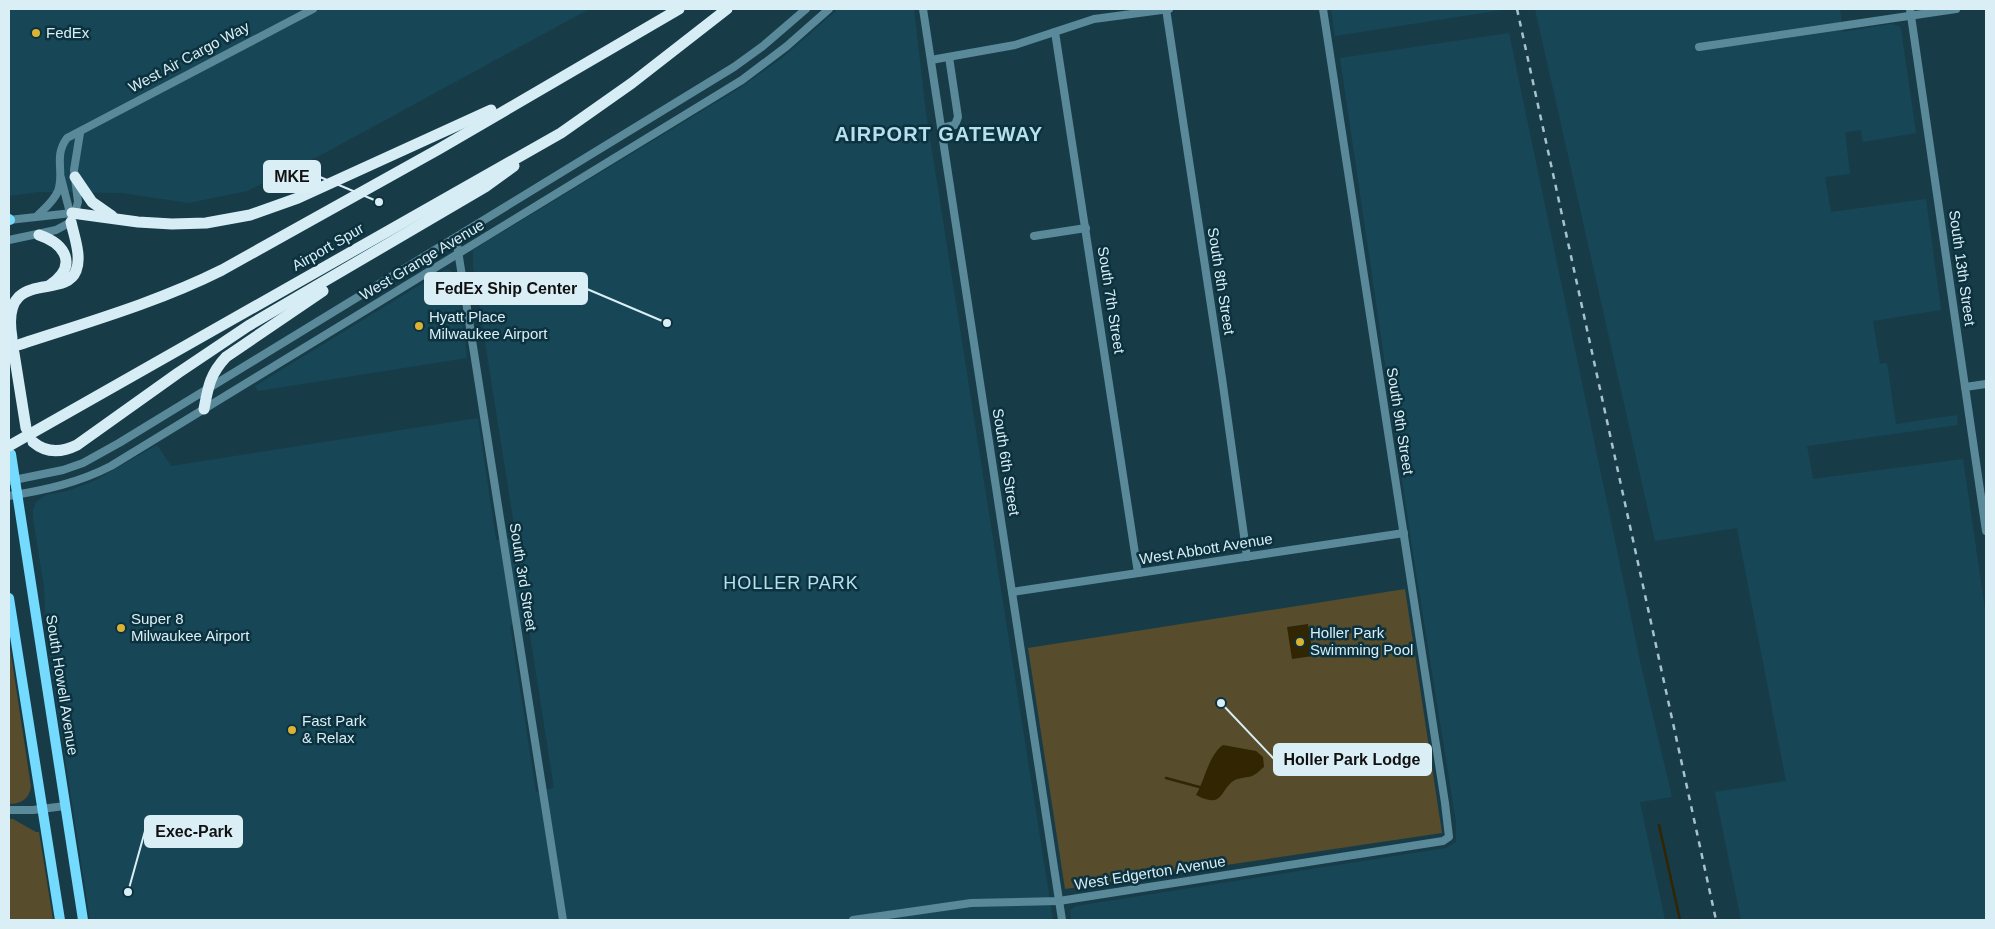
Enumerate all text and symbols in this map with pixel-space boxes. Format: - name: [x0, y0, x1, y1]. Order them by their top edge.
- street label: West Air Cargo Way: [126, 17, 252, 96]
- place label: FedEx: [46, 24, 90, 41]
- marker: FedEx: [30, 27, 42, 39]
- district label: AIRPORT GATEWAY: [835, 123, 1043, 145]
- callout: MKE: [264, 161, 320, 192]
- text: MKE: [274, 168, 310, 185]
- street label: South 13th Street: [1946, 209, 1979, 328]
- street label: West Grange Avenue: [356, 216, 487, 303]
- street label: Airport Spur: [289, 219, 367, 274]
- street label: South 8th Street: [1205, 226, 1238, 337]
- street label: South 7th Street: [1095, 245, 1128, 356]
- callout: FedEx Ship Center: [425, 273, 587, 304]
- text: FedEx Ship Center: [435, 280, 577, 297]
- place label: Hyatt Place Milwaukee Airport: [429, 308, 548, 342]
- marker: Hyatt Place Milwaukee Airport: [413, 320, 425, 332]
- street label: South 9th Street: [1384, 366, 1417, 477]
- street label: South 6th Street: [990, 407, 1023, 518]
- street label: South 3rd Street: [507, 522, 541, 633]
- street label: West Abbott Avenue: [1138, 530, 1274, 567]
- district label: HOLLER PARK: [723, 573, 859, 593]
- place label: Super 8 Milwaukee Airport: [131, 610, 250, 644]
- street label: South Howell Avenue: [43, 613, 82, 757]
- marker: Super 8 Milwaukee Airport: [115, 622, 127, 634]
- place label: Holler Park Swimming Pool: [1310, 624, 1413, 658]
- marker: Holler Park Swimming Pool: [1294, 636, 1306, 648]
- place label: Fast Park & Relax: [302, 712, 367, 746]
- marker: Fast Park & Relax: [286, 724, 298, 736]
- callout: Holler Park Lodge: [1274, 744, 1431, 775]
- text: Holler Park Lodge: [1284, 751, 1421, 768]
- callout: Exec-Park: [145, 816, 242, 847]
- text: Exec-Park: [155, 823, 233, 840]
- street label: West Edgerton Avenue: [1073, 852, 1227, 893]

